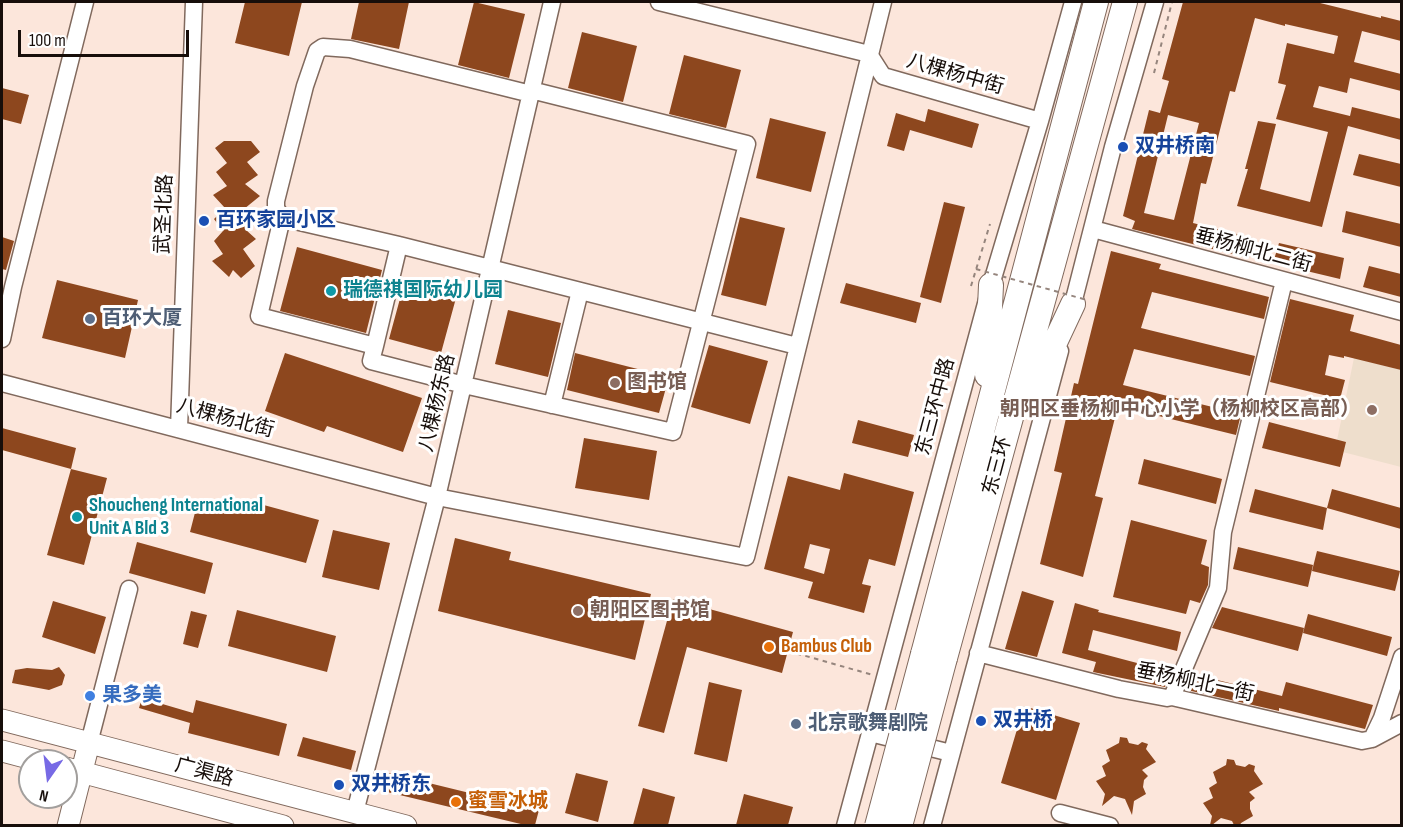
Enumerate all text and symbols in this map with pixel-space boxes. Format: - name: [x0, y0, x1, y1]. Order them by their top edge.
- scale bar: [21, 18, 192, 56]
- text: 100 m: [29, 30, 66, 51]
- street label: 八棵杨中街: [904, 50, 1006, 100]
- place label: 双井桥南: [1135, 135, 1215, 159]
- marker: 双井桥南: [1116, 140, 1130, 154]
- street label: 武圣北路: [152, 174, 178, 254]
- place label: 百环家园小区: [216, 209, 336, 233]
- marker: 百环家园小区: [197, 214, 211, 228]
- street label: 垂杨柳北二街: [1192, 224, 1314, 278]
- place label: 瑞德祺国际幼儿园: [343, 279, 503, 303]
- marker: 瑞德祺国际幼儿园: [324, 284, 338, 298]
- place label: 百环大厦: [102, 307, 182, 331]
- marker: 百环大厦: [83, 312, 97, 326]
- street label: 八棵杨东路: [415, 352, 461, 454]
- street label: 东三环中路: [911, 356, 961, 458]
- place label: 图书馆: [627, 371, 687, 395]
- marker: 图书馆: [608, 376, 622, 390]
- street label: 八棵杨北街: [174, 394, 276, 444]
- place label: 朝阳区垂杨柳中心小学（杨柳校区高部）: [1000, 398, 1360, 422]
- marker: 朝阳区垂杨柳中心小学（杨柳校区高部）: [1365, 403, 1379, 417]
- street label: 东三环: [979, 434, 1017, 498]
- place label: Shoucheng International Unit A Bld 3: [89, 494, 263, 541]
- marker: Shoucheng International Unit A Bld 3: [70, 510, 84, 524]
- place label: 朝阳区图书馆: [590, 599, 710, 623]
- marker: 朝阳区图书馆: [571, 604, 585, 618]
- place label: Bambus Club: [781, 635, 872, 659]
- marker: Bambus Club: [762, 640, 776, 654]
- street label: 垂杨柳北一街: [1134, 659, 1256, 707]
- place label: 果多美: [102, 684, 162, 708]
- marker: 果多美: [83, 689, 97, 703]
- place label: 双井桥: [993, 709, 1053, 733]
- place label: 北京歌舞剧院: [808, 712, 928, 736]
- marker: 双井桥: [974, 714, 988, 728]
- marker: 北京歌舞剧院: [789, 717, 803, 731]
- north arrow: [18, 749, 78, 809]
- street label: 广渠路: [172, 754, 236, 792]
- place label: 双井桥东: [351, 773, 431, 797]
- marker: 双井桥东: [332, 778, 346, 792]
- text: N: [38, 785, 50, 805]
- place label: 蜜雪冰城: [468, 790, 548, 814]
- marker: 蜜雪冰城: [449, 795, 463, 809]

